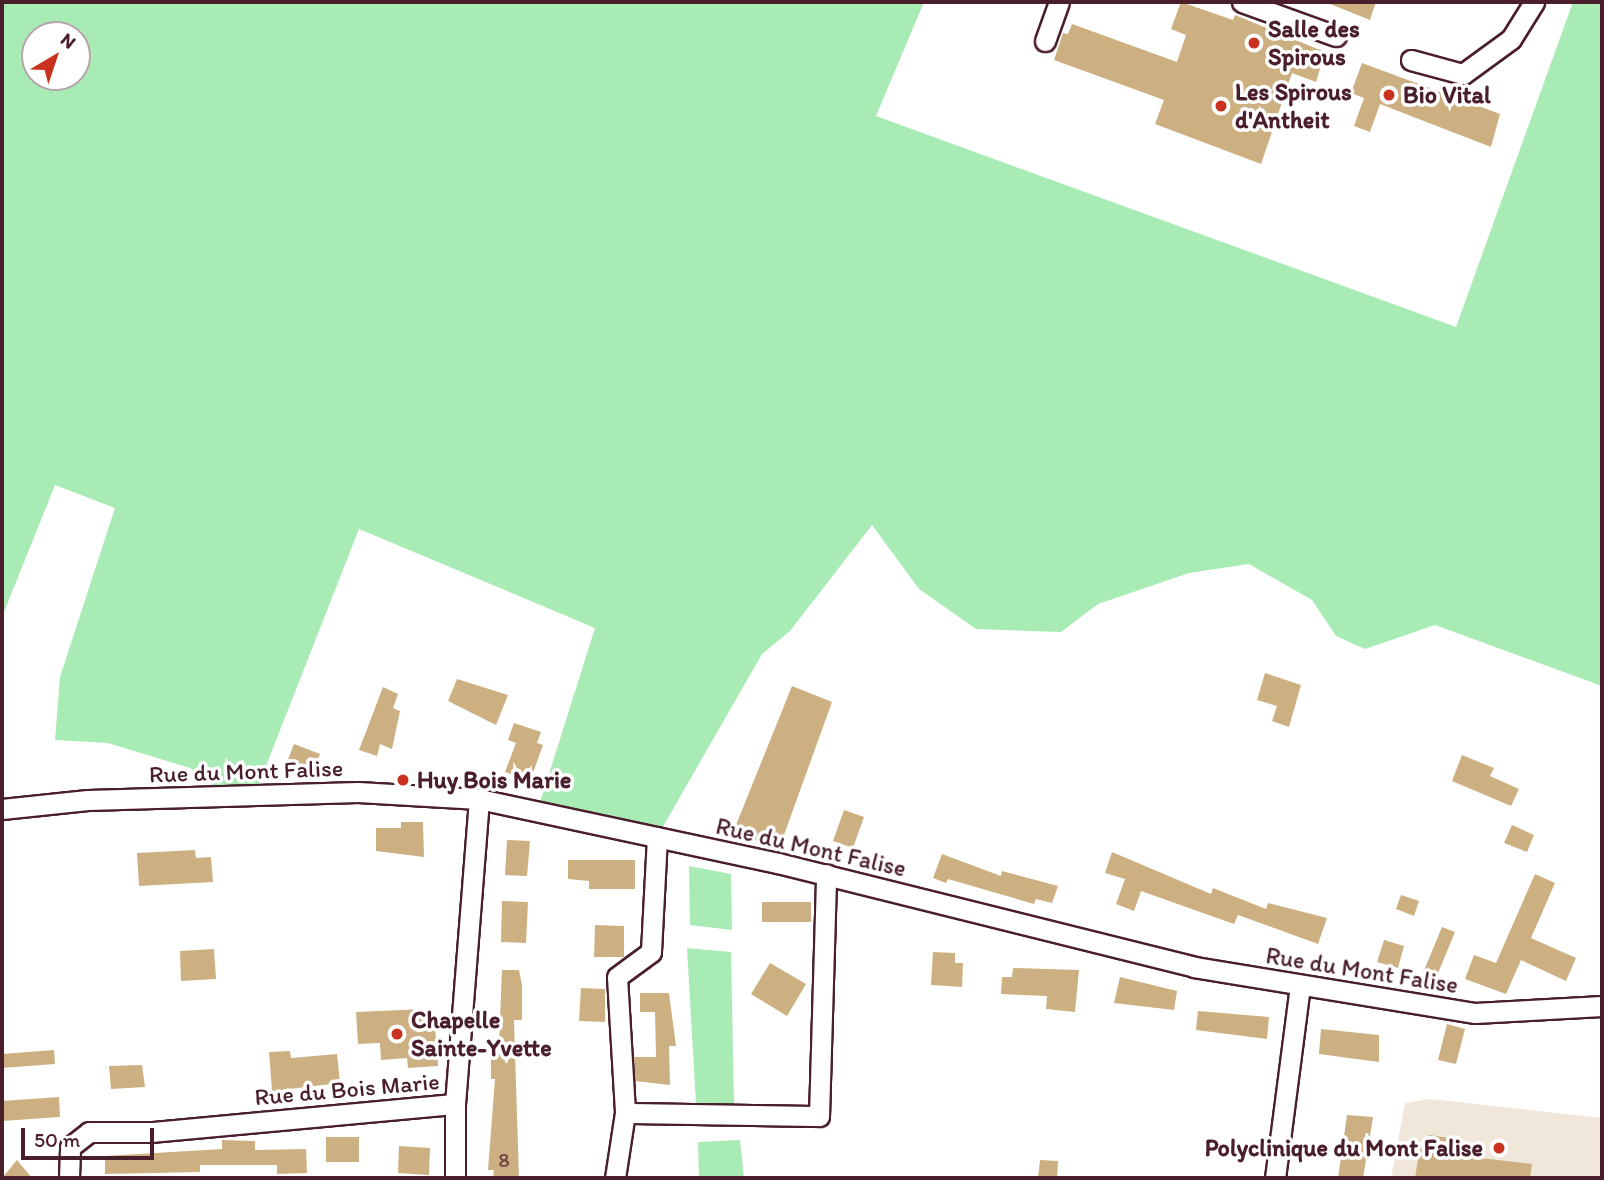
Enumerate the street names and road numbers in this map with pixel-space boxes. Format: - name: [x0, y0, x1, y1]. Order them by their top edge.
- street label: Rue du Mont Falise: [148, 753, 344, 789]
- street label: Rue du Mont Falise: [713, 811, 909, 883]
- street label: Rue du Mont Falise: [1264, 941, 1460, 999]
- street label: Rue du Bois Marie: [254, 1067, 440, 1111]

